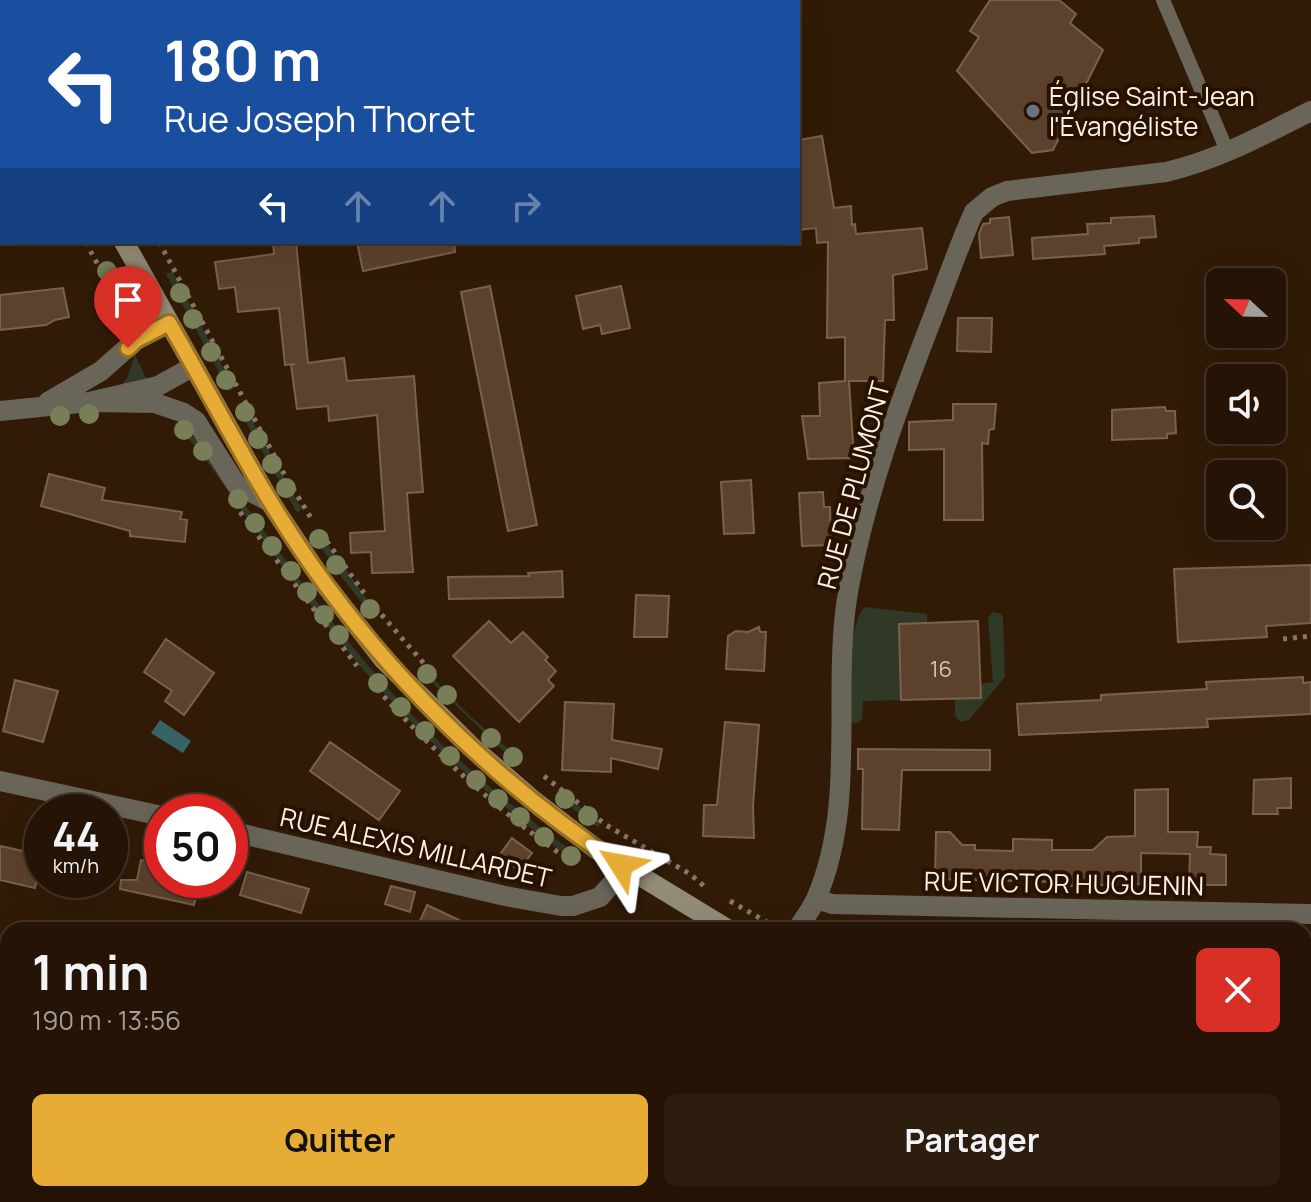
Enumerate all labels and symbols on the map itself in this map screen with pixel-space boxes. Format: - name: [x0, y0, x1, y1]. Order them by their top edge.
- place label: Église Saint-Jean l'Évangéliste: [1049, 78, 1255, 144]
- marker: Église Saint-Jean l'Évangéliste: [1024, 102, 1042, 120]
- pin: [94, 266, 162, 348]
- north arrow: [1206, 268, 1286, 348]
- street label: RUE DE PLUMONT: [808, 377, 898, 593]
- house number: 16: [930, 654, 952, 684]
- speed limit sign: 50: [144, 794, 248, 898]
- street label: RUE ALEXIS MILLARDET: [277, 798, 556, 896]
- position arrow: [579, 823, 663, 907]
- street label: RUE VICTOR HUGUENIN: [924, 863, 1204, 903]

